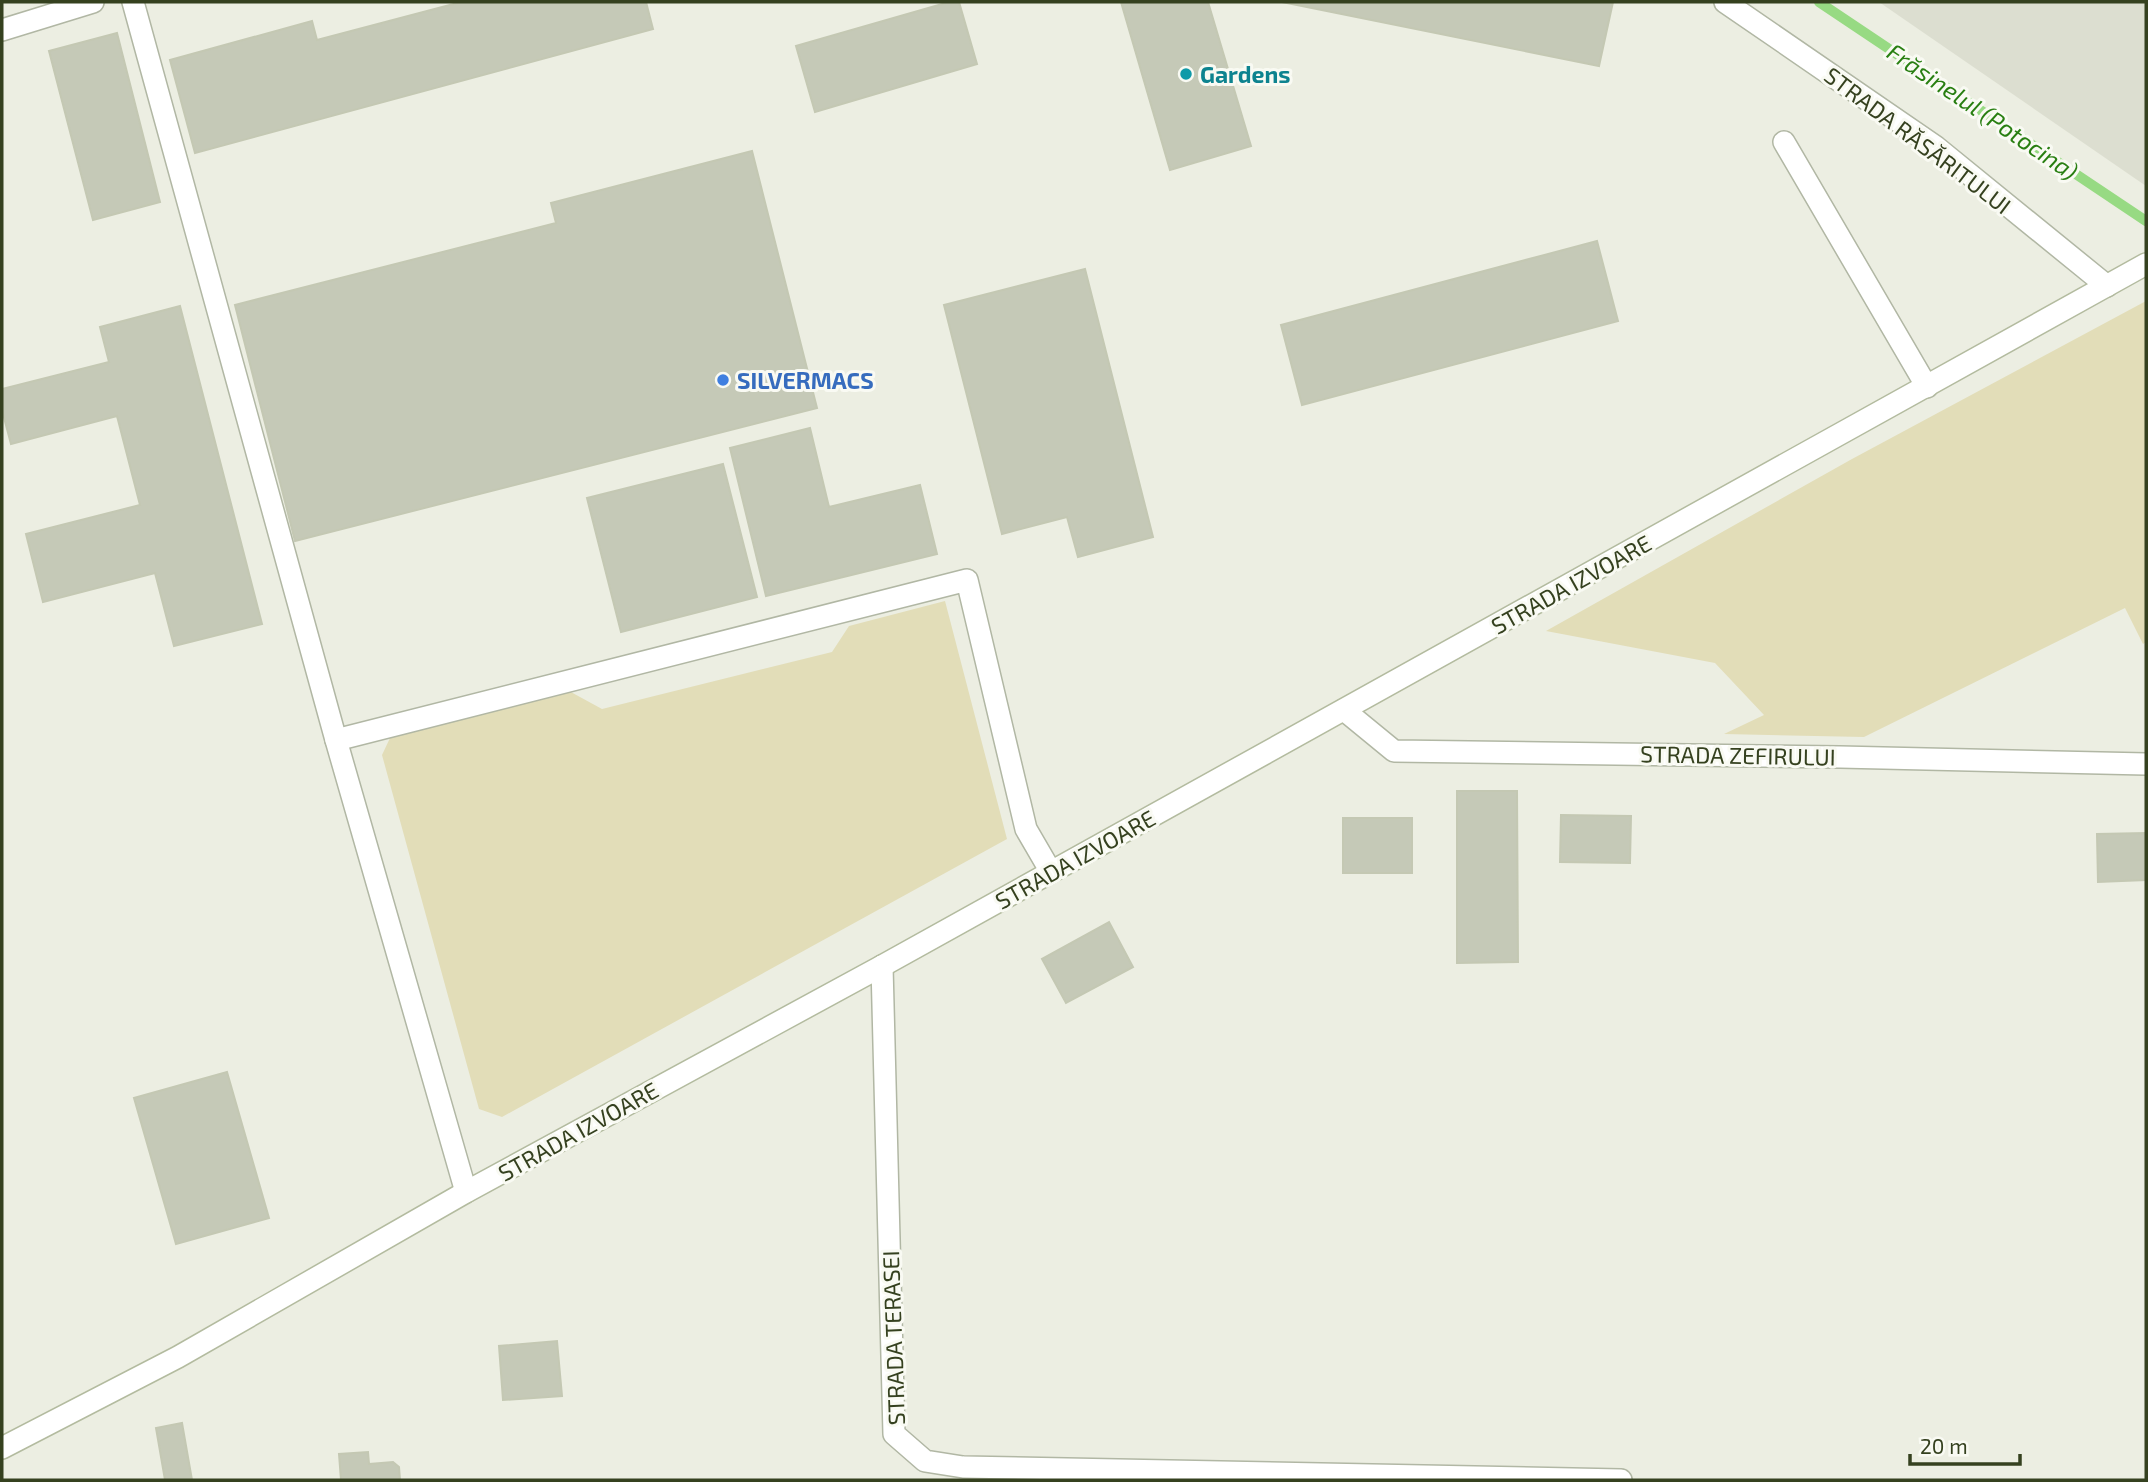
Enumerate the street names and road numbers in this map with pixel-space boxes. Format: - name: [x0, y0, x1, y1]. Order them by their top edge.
- street label: STRADA RĂSĂRITULUI: [1819, 61, 2017, 219]
- street label: STRADA IZVOARE: [1486, 529, 1656, 639]
- street label: STRADA ZEFIRULUI: [1640, 739, 1836, 771]
- street label: STRADA IZVOARE: [990, 804, 1160, 914]
- street label: STRADA IZVOARE: [493, 1076, 663, 1186]
- street label: STRADA TERASEI: [876, 1250, 910, 1426]

